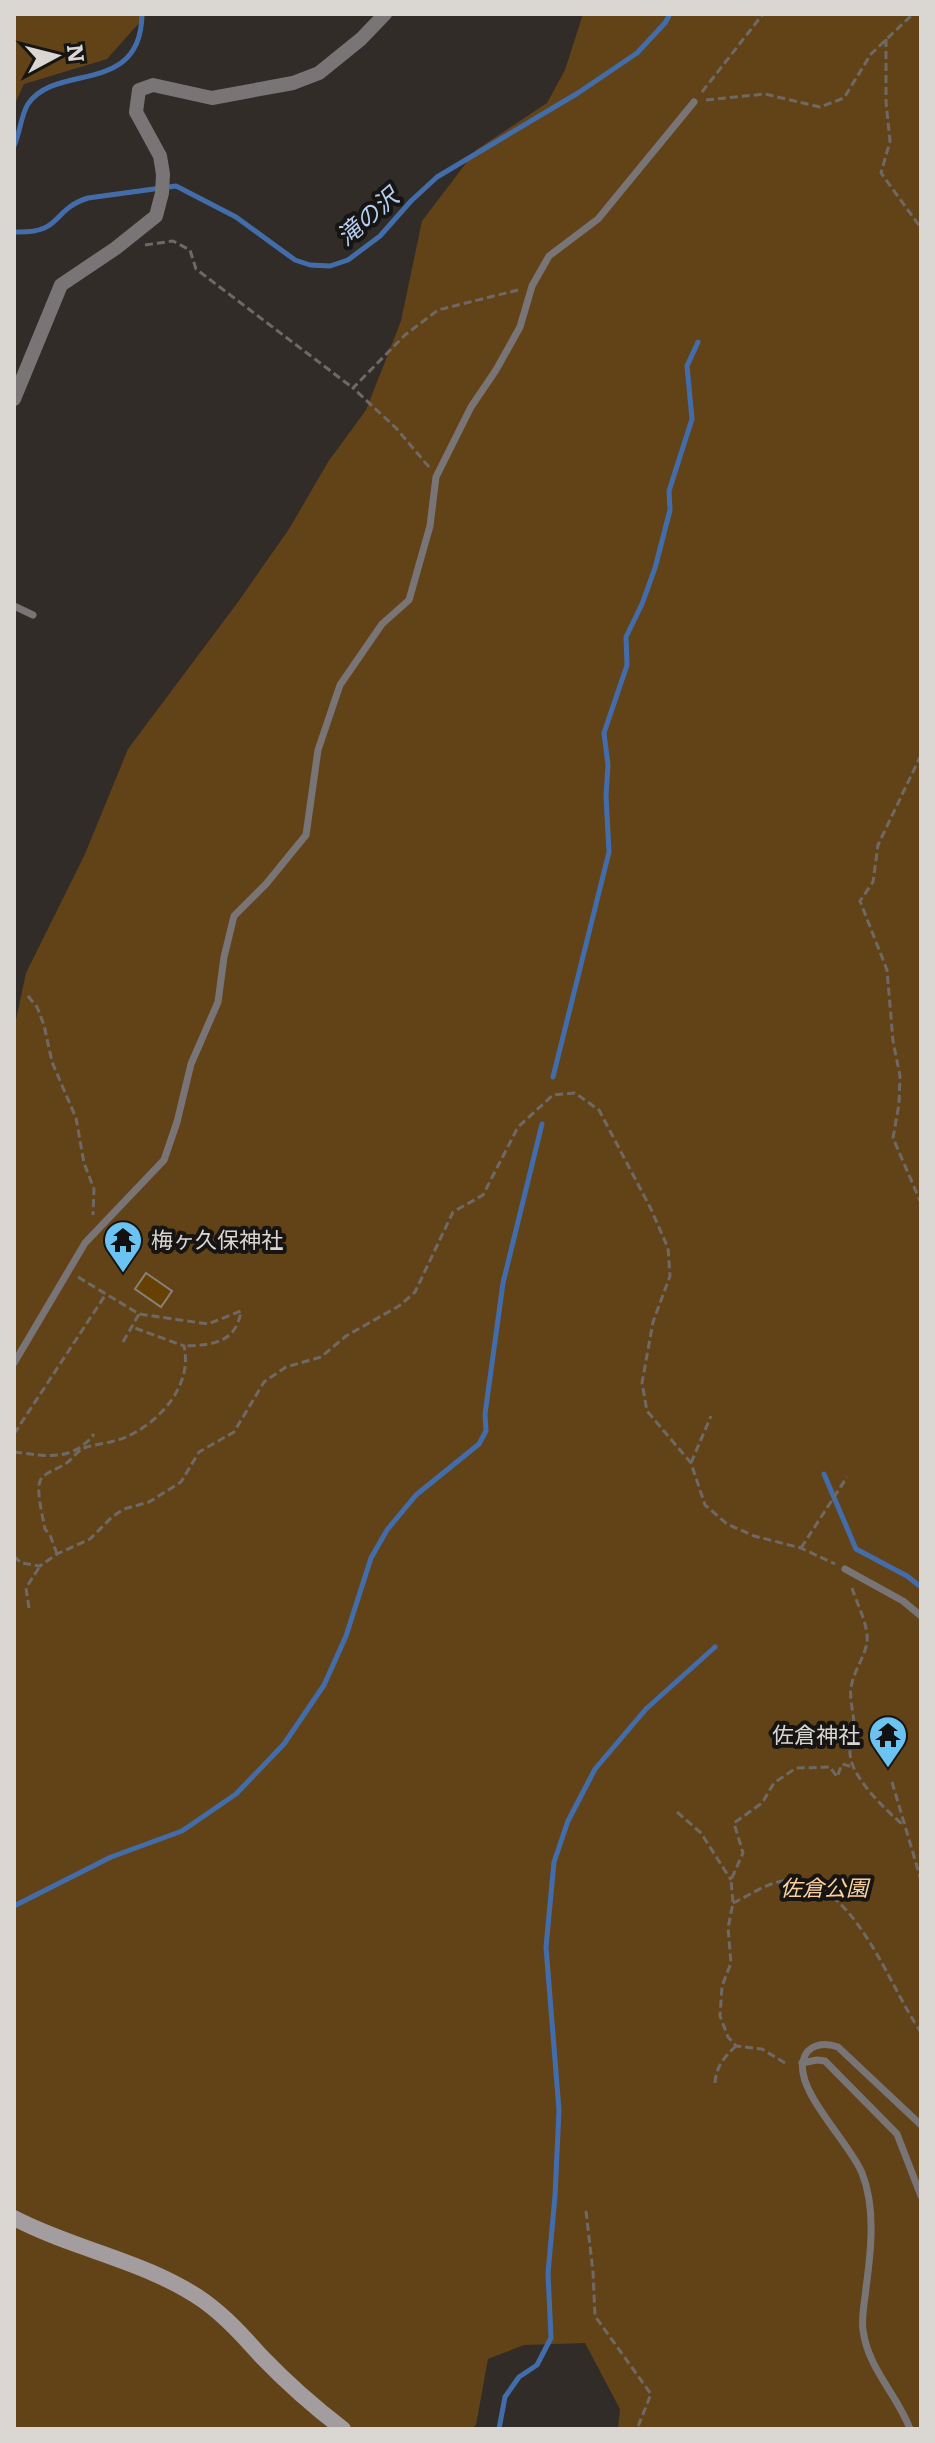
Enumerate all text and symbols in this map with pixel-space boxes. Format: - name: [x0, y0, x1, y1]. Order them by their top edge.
- north arrow: [16, 16, 96, 96]
- text: N: [60, 42, 95, 65]
- water label: 滝の沢: [328, 176, 407, 252]
- temple icon: 梅ヶ久保神社: [102, 1219, 144, 1274]
- place label: 梅ヶ久保神社: [151, 1222, 283, 1255]
- temple icon: 佐倉神社: [867, 1714, 909, 1769]
- place label: 佐倉神社: [772, 1717, 860, 1750]
- park label: 佐倉公園: [780, 1870, 871, 1903]

